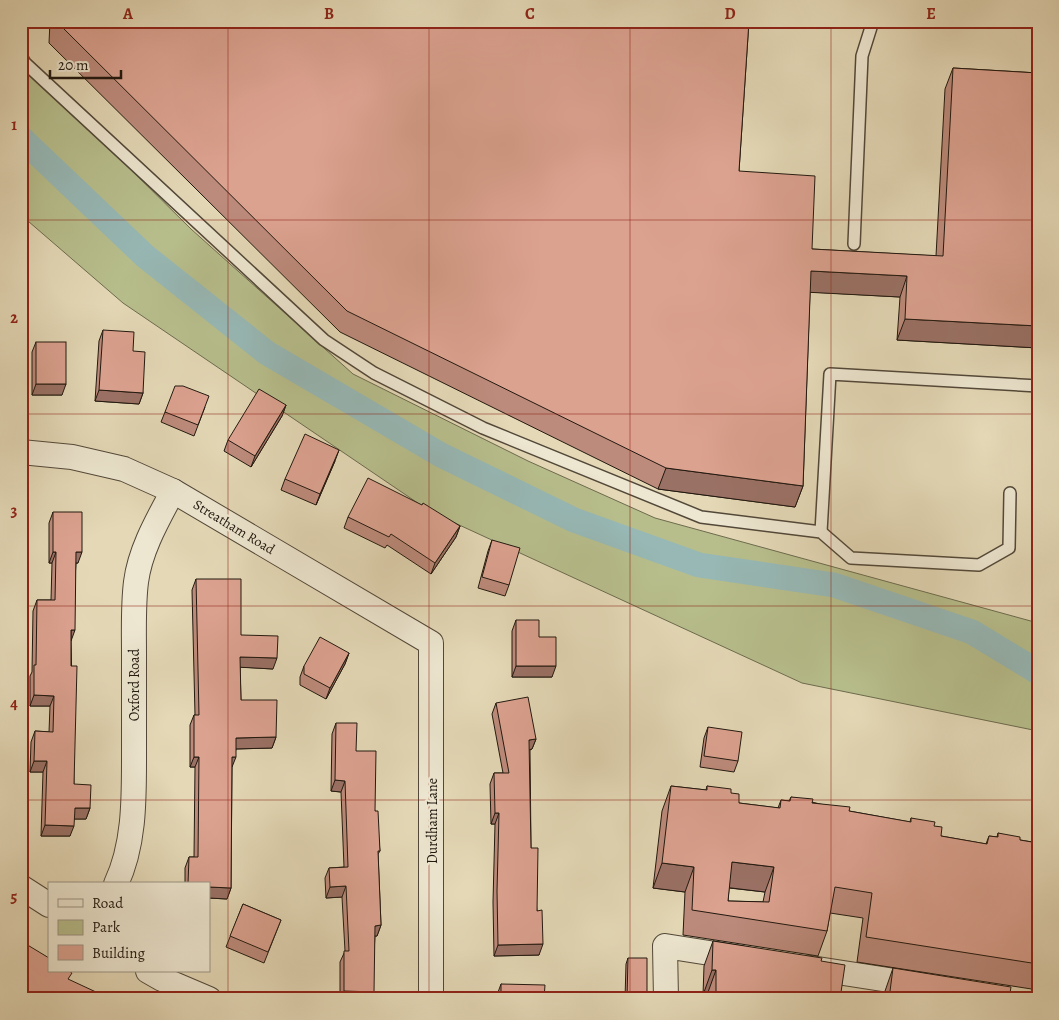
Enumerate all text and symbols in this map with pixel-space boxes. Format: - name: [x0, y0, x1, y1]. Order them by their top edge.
- text: A: [122, 3, 134, 25]
- text: B: [324, 3, 334, 25]
- text: C: [525, 3, 535, 25]
- text: D: [724, 3, 736, 25]
- text: E: [926, 3, 936, 25]
- scale bar: [50, 48, 121, 80]
- text: 20 m: [58, 55, 89, 75]
- text: 1: [11, 114, 17, 136]
- text: 2: [10, 307, 18, 329]
- street label: Streatham Road: [190, 495, 279, 559]
- text: 3: [11, 500, 18, 522]
- street label: Oxford Road: [125, 648, 144, 721]
- text: 4: [10, 693, 18, 715]
- street label: Durdham Lane: [423, 778, 442, 864]
- legend: [48, 882, 210, 972]
- text: 5: [11, 886, 18, 908]
- text: Road: [92, 893, 124, 913]
- text: Park: [92, 917, 121, 937]
- text: Building: [92, 943, 145, 963]

